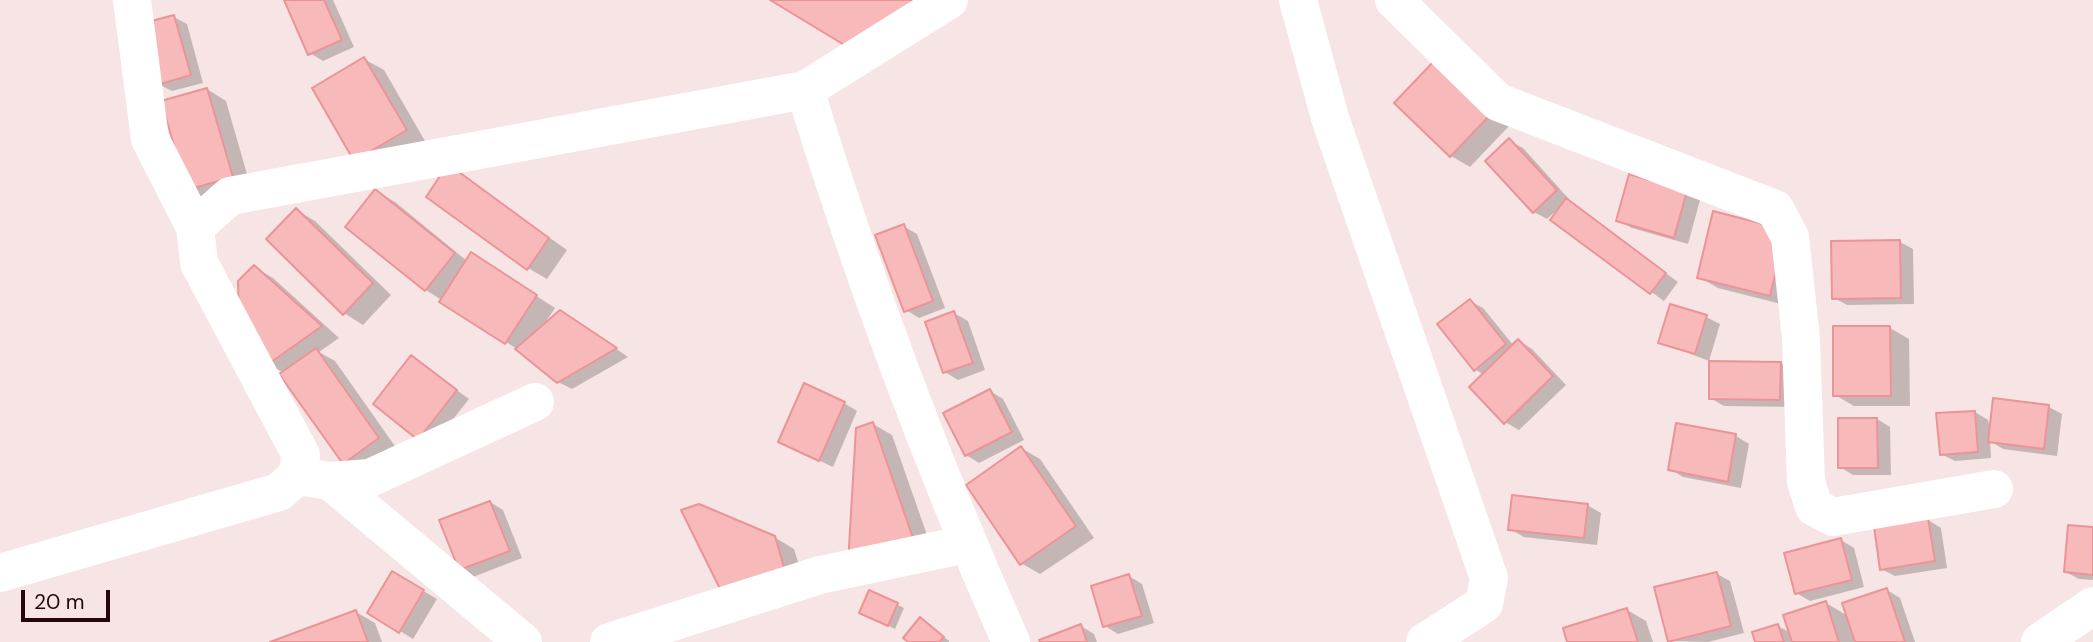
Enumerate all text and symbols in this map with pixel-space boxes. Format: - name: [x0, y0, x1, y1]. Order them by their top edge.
- scale bar: [24, 576, 114, 620]
- text: 20 m: [34, 588, 85, 616]

